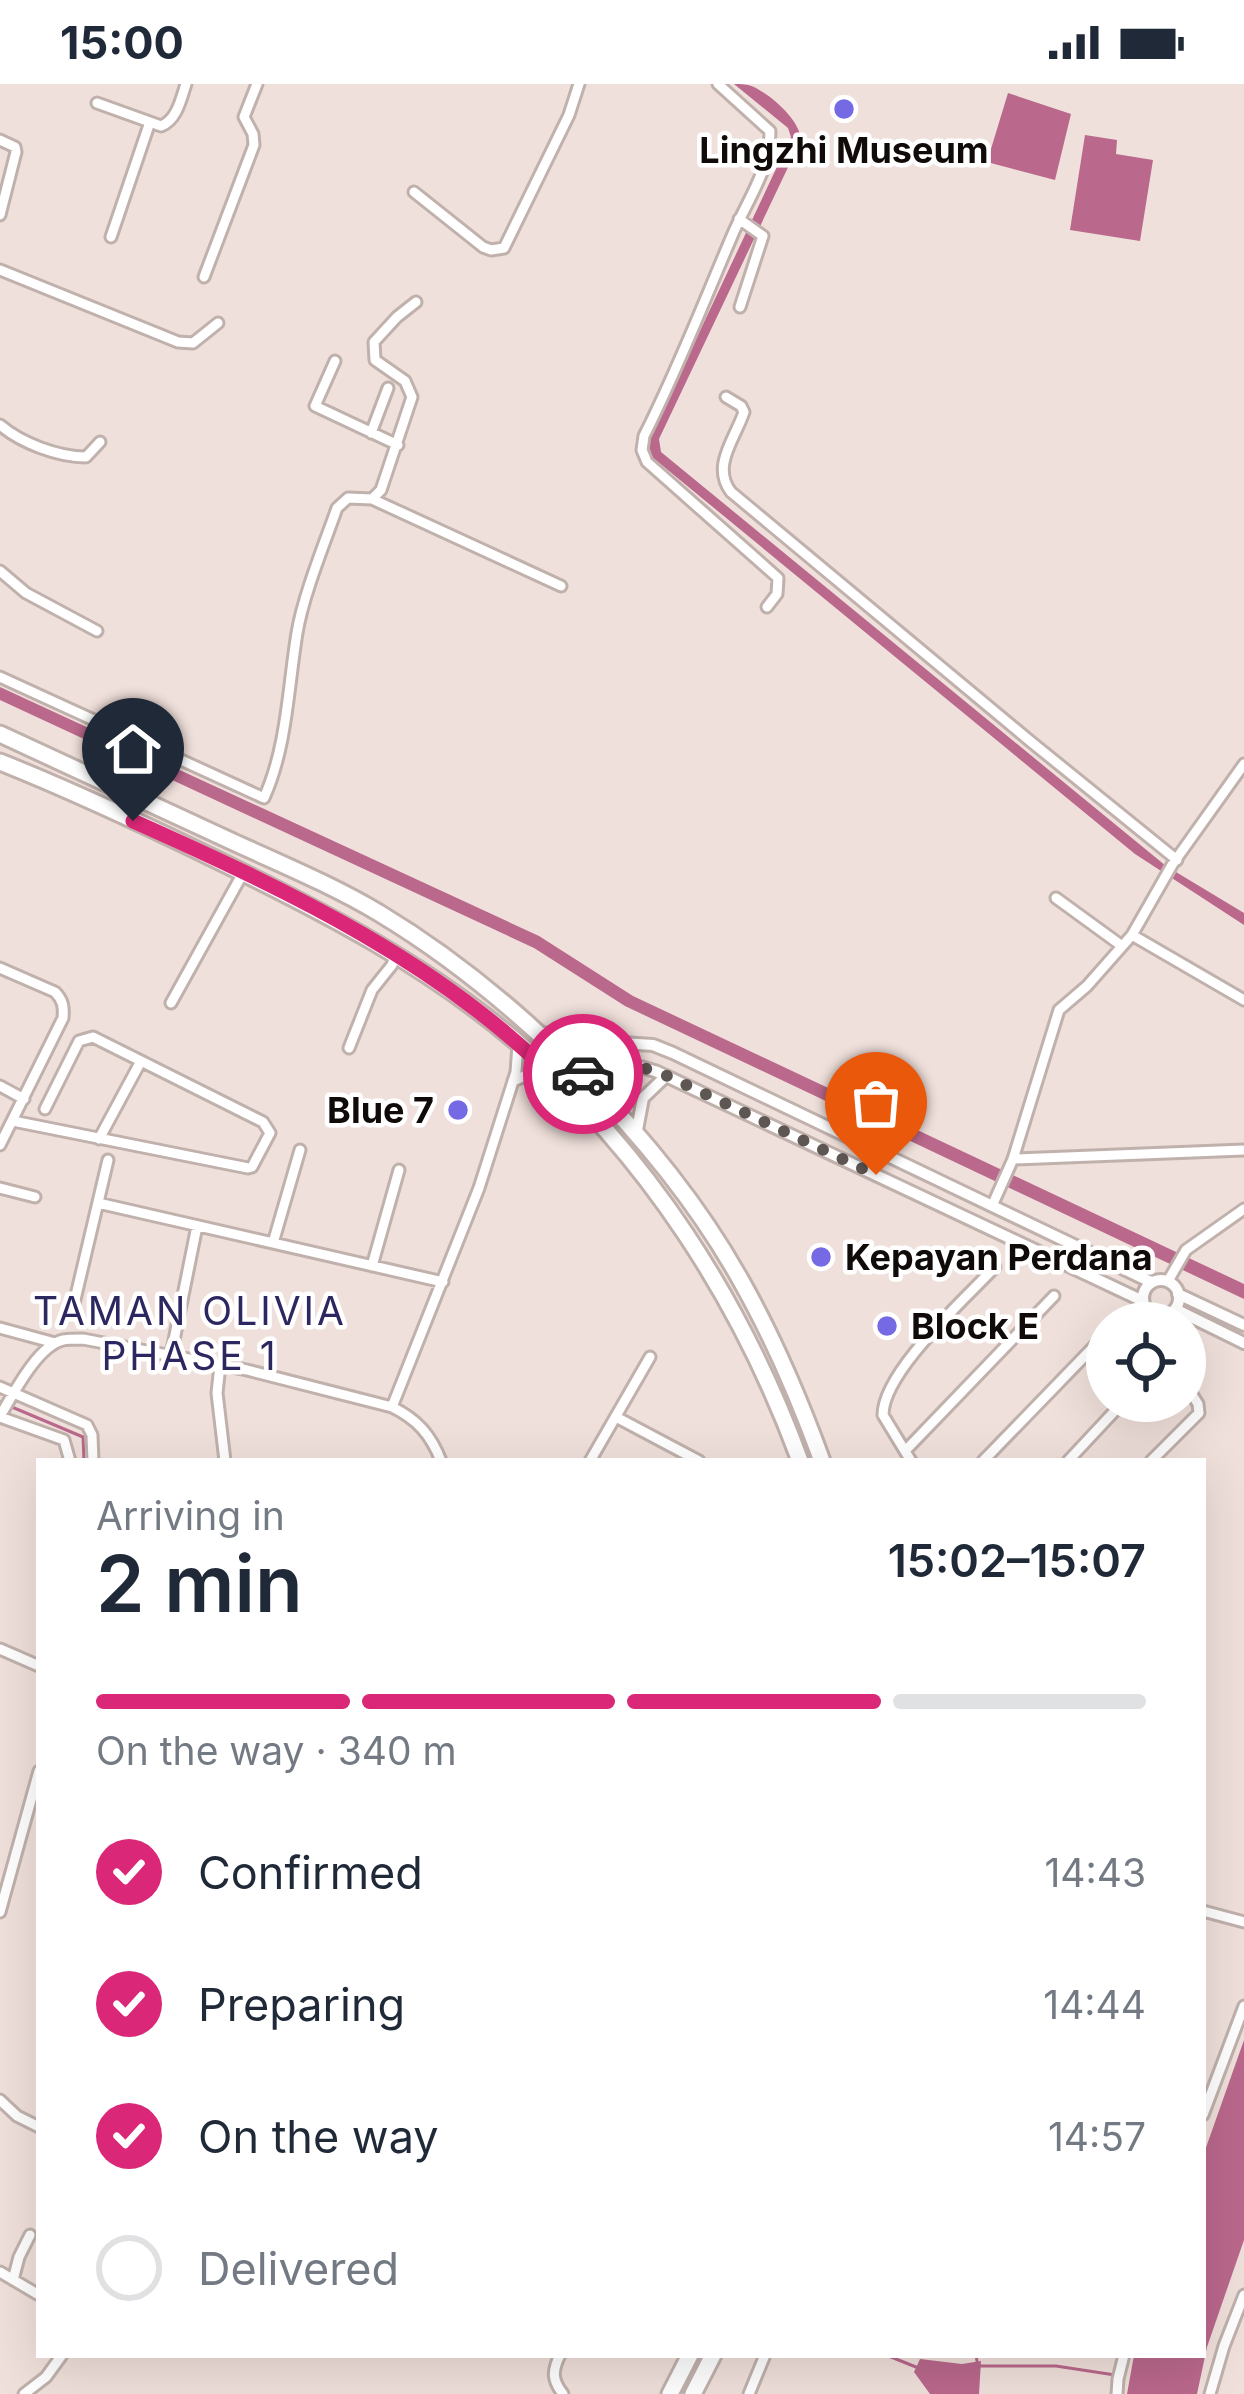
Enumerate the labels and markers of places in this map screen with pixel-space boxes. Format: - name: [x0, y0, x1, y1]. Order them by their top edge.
- marker: Lingzhi Museum: [831, 96, 857, 122]
- place label: Lingzhi Museum: [699, 128, 989, 172]
- pin: [82, 698, 184, 821]
- pin: [825, 1052, 927, 1175]
- place label: Blue 7: [327, 1088, 434, 1132]
- marker: Blue 7: [445, 1097, 471, 1123]
- place label: Kepayan Perdana: [845, 1235, 1153, 1279]
- marker: Kepayan Perdana: [808, 1244, 834, 1270]
- place label: Block E: [911, 1304, 1039, 1348]
- marker: Block E: [874, 1313, 900, 1339]

